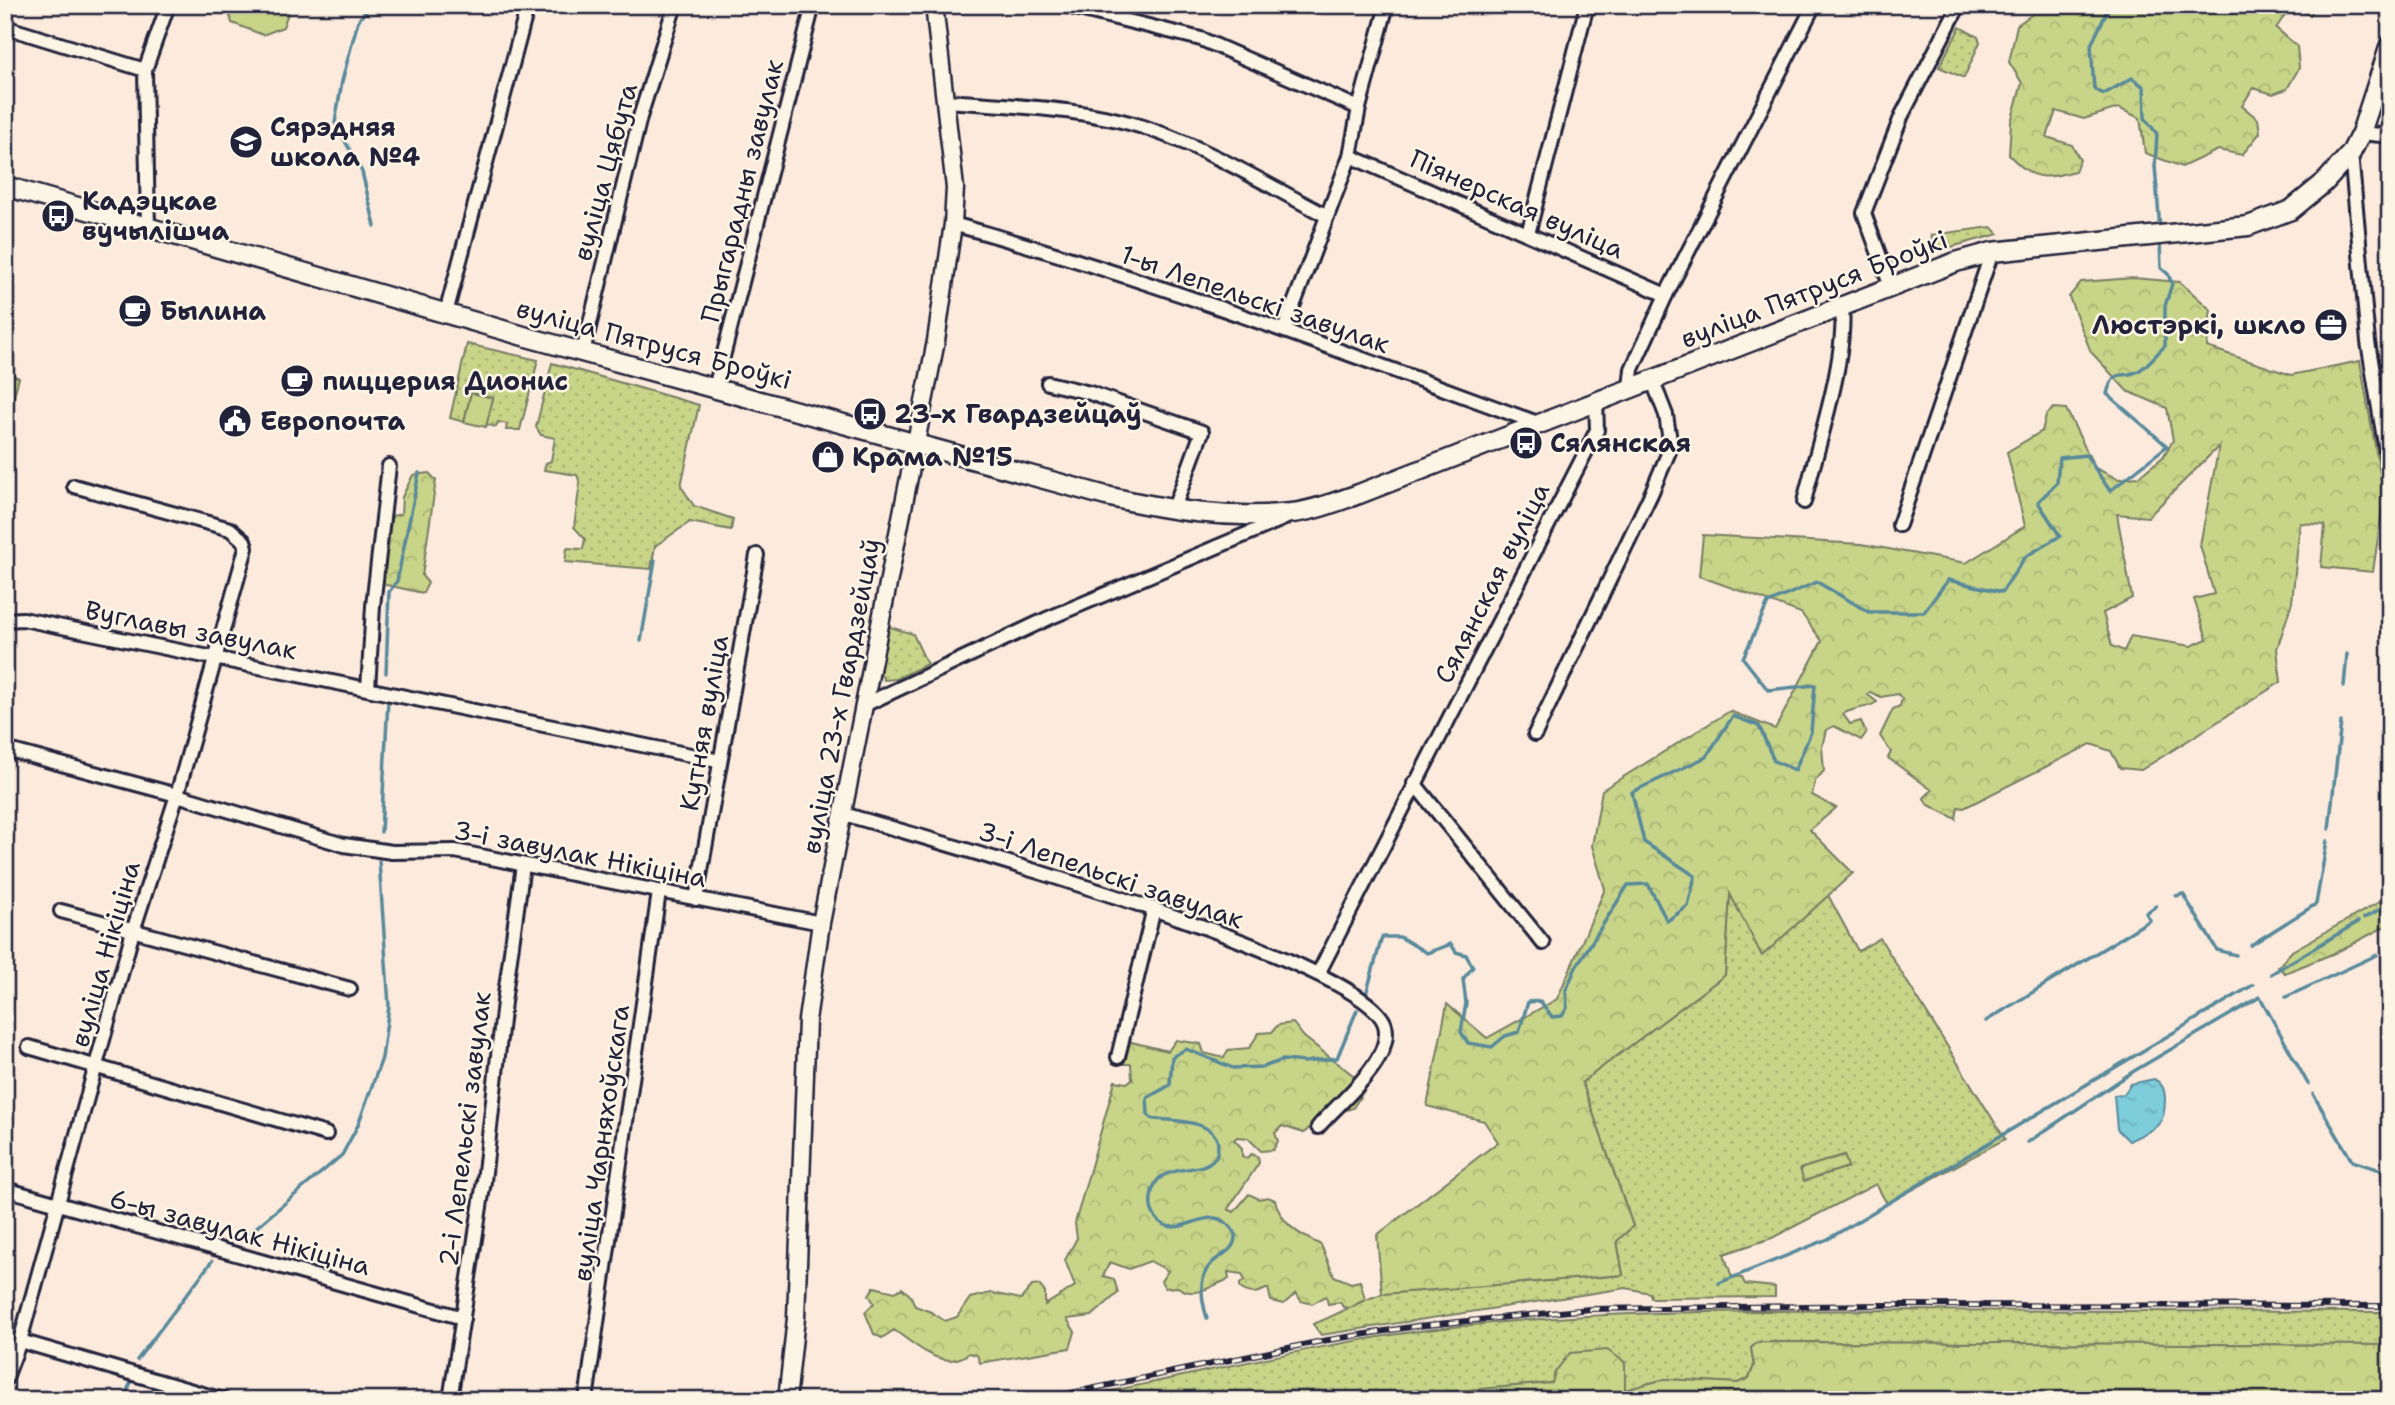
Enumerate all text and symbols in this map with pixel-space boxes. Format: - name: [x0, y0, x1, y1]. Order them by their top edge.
- street label: Прыгарадны завулак: [692, 55, 791, 326]
- street label: вуліца Цябута: [564, 79, 645, 265]
- place label: Сярэдняя школа №4: [270, 109, 420, 174]
- school or university icon: Сярэдняя школа №4: [227, 123, 265, 161]
- street label: Піянерская вуліца: [1405, 141, 1630, 266]
- place label: Кадэцкае вучылішча: [82, 183, 229, 248]
- bus stop icon: Кадэцкае вучылішча: [39, 197, 77, 235]
- street label: вуліца Пятруся Броўкі: [1675, 221, 1952, 356]
- street label: 1-ы Лепельскі завулак: [1116, 236, 1394, 361]
- street label: вуліца Пятруся Броўкі: [513, 290, 796, 397]
- cafe icon: Былина: [116, 292, 154, 330]
- place label: Былина: [160, 293, 266, 328]
- office icon: Люстэркі, шкло: [2312, 306, 2350, 344]
- place label: Люстэркі, шкло: [2092, 307, 2306, 342]
- cafe icon: пиццерия Дионис: [278, 362, 316, 400]
- place label: пиццерия Дионис: [322, 363, 568, 398]
- bus stop icon: 23-х Гвардзейцаў: [851, 395, 889, 433]
- place label: 23-х Гвардзейцаў: [894, 396, 1142, 431]
- public building icon: Европочта: [216, 402, 254, 440]
- place label: Европочта: [260, 403, 405, 438]
- bus stop icon: Сялянская: [1507, 424, 1545, 462]
- place label: Сялянская: [1550, 425, 1691, 460]
- shop icon: Крама №15: [809, 438, 847, 476]
- place label: Крама №15: [852, 439, 1013, 474]
- street label: Сялянская вуліца: [1426, 476, 1557, 689]
- street label: вуліца 23-х Гвардзейцаў: [793, 535, 888, 857]
- street label: Вуглавы завулак: [82, 592, 300, 667]
- street label: Кутняя вуліца: [671, 632, 736, 814]
- street label: 3-і завулак Нікіціна: [451, 812, 709, 895]
- street label: 3-і Лепельскі завулак: [974, 813, 1249, 936]
- street label: вуліца Нікіціна: [61, 857, 148, 1051]
- street label: 2-і Лепельскі завулак: [430, 989, 499, 1268]
- street label: вуліца Чарняхоўскага: [564, 1002, 637, 1284]
- street label: 6-ы завулак Нікіціна: [106, 1180, 374, 1283]

